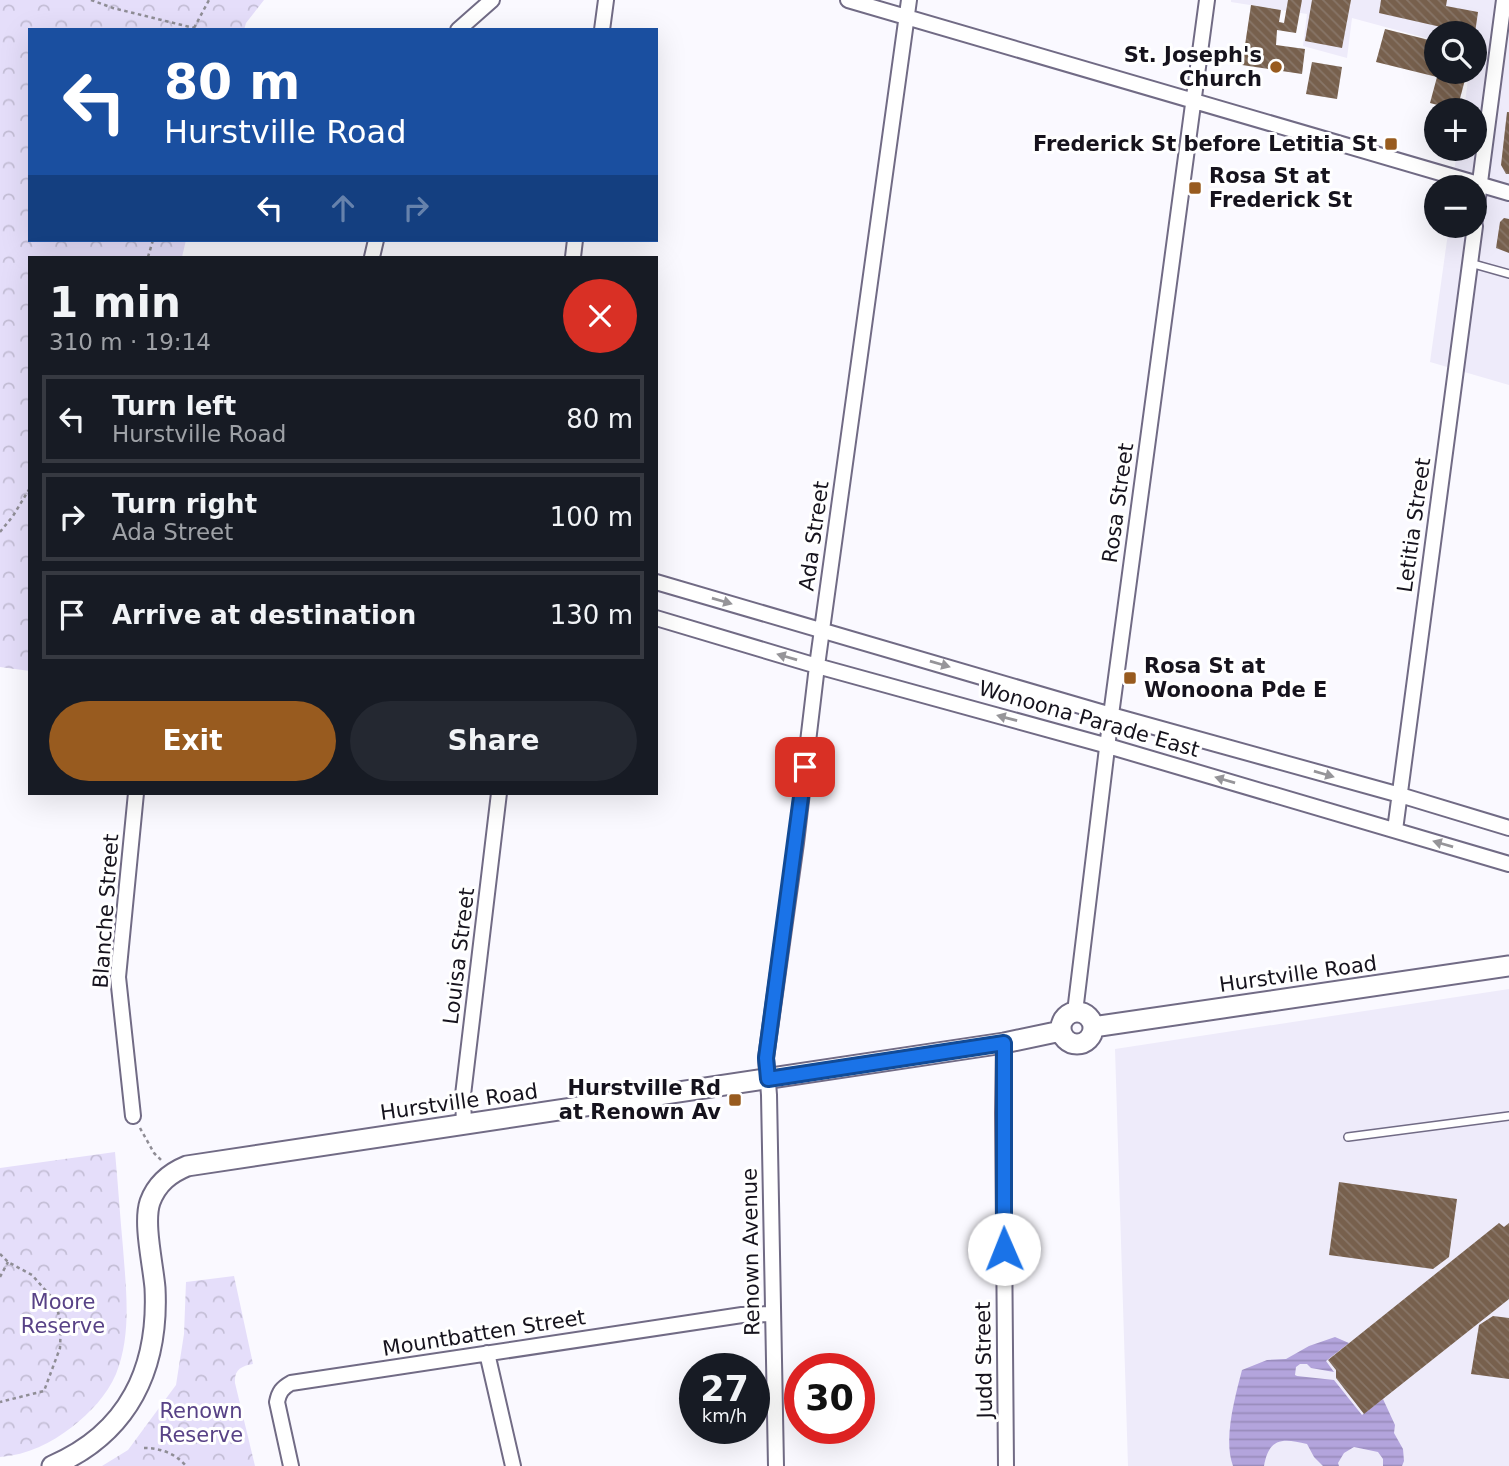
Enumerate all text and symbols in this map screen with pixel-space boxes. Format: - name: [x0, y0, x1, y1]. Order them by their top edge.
- map controls: [1424, 21, 1487, 238]
- button: search: [1424, 21, 1487, 84]
- place label: St. Joseph's Church: [1124, 43, 1262, 91]
- text: 80 m: [164, 54, 300, 111]
- icon: left: [49, 56, 140, 147]
- marker: St. Joseph's Church: [1268, 59, 1284, 75]
- button: +: [1424, 98, 1487, 161]
- text: Hurstville Road: [164, 113, 406, 151]
- place label: Frederick St before Letitia St: [1033, 132, 1377, 156]
- marker: Frederick St before Letitia St: [1383, 136, 1399, 152]
- place label: Rosa St at Frederick St: [1209, 164, 1352, 212]
- button: −: [1424, 175, 1487, 238]
- marker: Rosa St at Frederick St: [1187, 180, 1203, 196]
- icon: left: [251, 189, 289, 227]
- icon: ahead: [324, 189, 362, 227]
- icon: right: [397, 189, 435, 227]
- text: 1 min: [49, 278, 181, 327]
- button: close: [563, 279, 637, 353]
- text: 310 m · 19:14: [49, 329, 211, 355]
- text: Turn left: [112, 391, 236, 421]
- icon: left: [53, 400, 91, 438]
- text: 80 m: [566, 404, 633, 434]
- text: Hurstville Road: [112, 421, 286, 447]
- street label: Rosa Street: [1098, 442, 1138, 564]
- street label: Letitia Street: [1393, 456, 1435, 594]
- street label: Ada Street: [794, 480, 834, 592]
- text: Turn right: [112, 489, 257, 519]
- icon: right: [53, 498, 91, 536]
- text: 100 m: [550, 502, 633, 532]
- text: Ada Street: [112, 519, 233, 545]
- icon: arrive: [53, 596, 91, 634]
- one-way arrow: [712, 596, 733, 606]
- text: Arrive at destination: [112, 600, 416, 630]
- text: 130 m: [550, 600, 633, 630]
- one-way arrow: [777, 651, 798, 661]
- place label: Rosa St at Wonoona Pde E: [1144, 654, 1327, 702]
- one-way arrow: [930, 660, 951, 670]
- marker: Rosa St at Wonoona Pde E: [1122, 670, 1138, 686]
- street label: Wonoona Parade East: [976, 676, 1202, 762]
- button: Exit: [49, 701, 336, 781]
- button: Share: [350, 701, 637, 781]
- one-way arrow: [996, 712, 1017, 722]
- pin: [775, 737, 835, 797]
- icon: arrive: [786, 748, 824, 786]
- one-way arrow: [1313, 769, 1335, 780]
- one-way arrow: [1215, 775, 1236, 785]
- street label: Blanche Street: [89, 833, 123, 989]
- one-way arrow: [1433, 839, 1454, 849]
- street label: Louisa Street: [439, 886, 479, 1026]
- street label: Hurstville Road: [1218, 951, 1378, 997]
- place label: Hurstville Rd at Renown Av: [559, 1076, 721, 1124]
- street label: Hurstville Road: [379, 1079, 539, 1125]
- marker: Hurstville Rd at Renown Av: [727, 1092, 743, 1108]
- street label: Renown Avenue: [738, 1168, 764, 1336]
- position arrow: [967, 1212, 1041, 1286]
- park label: Moore Reserve: [21, 1290, 105, 1338]
- street label: Judd Street: [971, 1301, 997, 1421]
- street label: Mountbatten Street: [381, 1305, 587, 1361]
- speed limit sign: 30: [784, 1353, 875, 1444]
- text: 27: [700, 1369, 749, 1409]
- park label: Renown Reserve: [159, 1399, 243, 1447]
- text: km/h: [702, 1405, 747, 1426]

